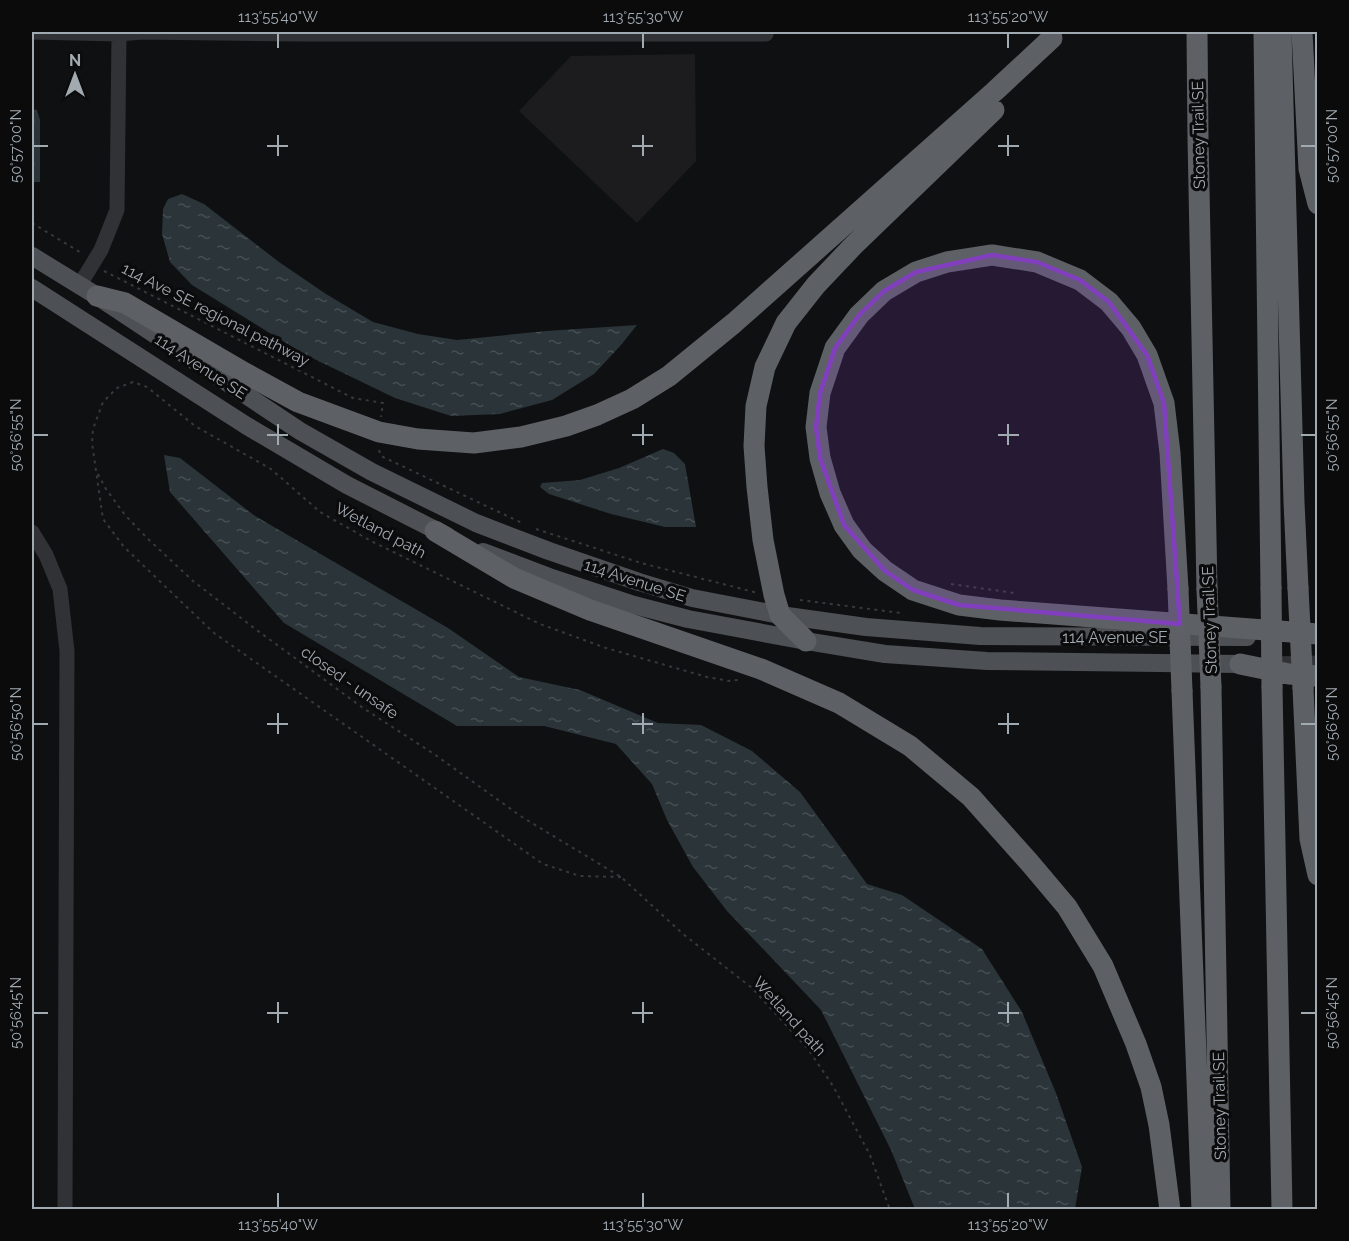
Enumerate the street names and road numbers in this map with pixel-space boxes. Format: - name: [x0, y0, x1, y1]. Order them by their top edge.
- street label: Stoney Trail SE: [1188, 80, 1209, 189]
- street label: 114 Ave SE regional pathway: [119, 259, 313, 370]
- street label: 114 Avenue SE: [151, 330, 250, 403]
- street label: Wetland path: [332, 499, 429, 562]
- street label: 114 Avenue SE: [582, 555, 688, 606]
- street label: Stoney Trail SE: [1198, 565, 1221, 674]
- street label: 114 Avenue SE: [1062, 628, 1168, 647]
- street label: closed - unsafe: [297, 642, 402, 723]
- street label: Wetland path: [749, 973, 830, 1060]
- street label: Stoney Trail SE: [1209, 1051, 1230, 1160]

